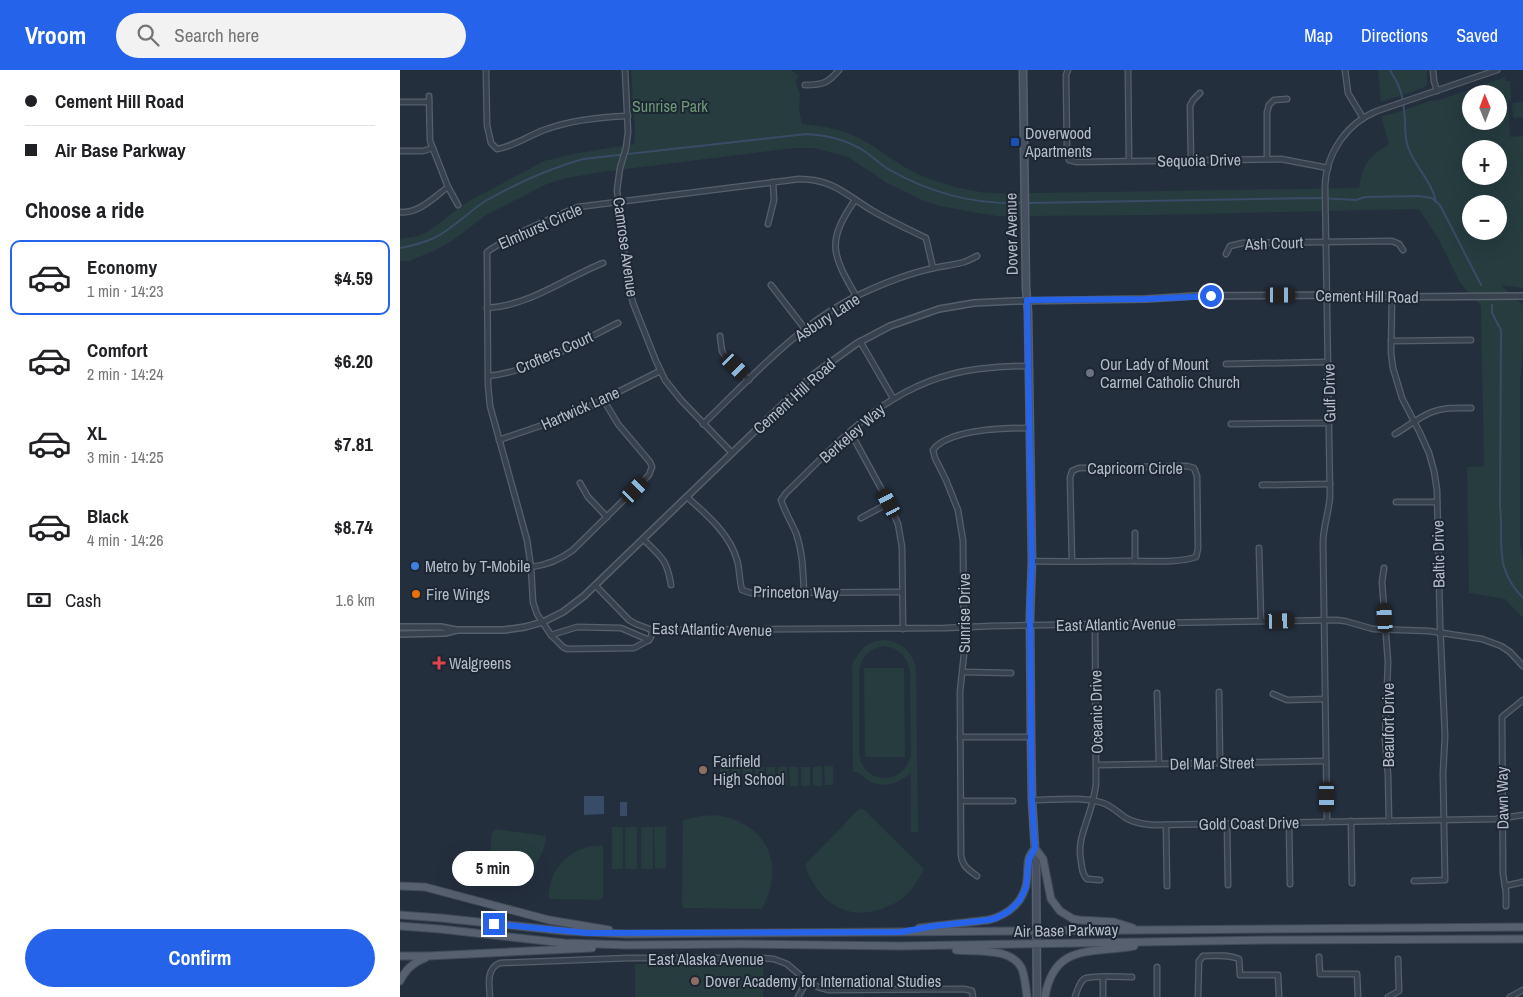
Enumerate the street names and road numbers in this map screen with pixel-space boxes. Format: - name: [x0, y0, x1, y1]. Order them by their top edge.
- street label: Sequoia Drive: [1157, 148, 1241, 172]
- street label: Dover Avenue: [999, 193, 1023, 275]
- street label: Camrose Avenue: [608, 196, 644, 298]
- street label: Elmhurst Circle: [495, 198, 585, 254]
- street label: Ash Court: [1243, 231, 1304, 255]
- street label: Cement Hill Road: [1315, 284, 1419, 308]
- street label: Asbury Lane: [789, 288, 864, 347]
- street label: Crofters Court: [512, 325, 596, 379]
- street label: Cement Hill Road: [748, 353, 840, 439]
- street label: Gulf Drive: [1317, 363, 1341, 423]
- street label: Hartwick Lane: [537, 381, 623, 435]
- street label: Berkeley Way: [814, 398, 890, 468]
- street label: Capricorn Circle: [1087, 457, 1183, 479]
- street label: Baltic Drive: [1426, 520, 1450, 588]
- street label: Sunrise Drive: [953, 573, 975, 653]
- street label: Princeton Way: [753, 580, 839, 604]
- street label: East Atlantic Avenue: [1056, 612, 1176, 636]
- street label: East Atlantic Avenue: [652, 617, 772, 641]
- street label: Oceanic Drive: [1084, 670, 1108, 754]
- street label: Beaufort Drive: [1377, 683, 1399, 767]
- street label: Del Mar Street: [1170, 751, 1255, 775]
- street label: Dawn Way: [1490, 766, 1514, 830]
- street label: Gold Coast Drive: [1199, 811, 1299, 835]
- street label: Air Base Parkway: [1013, 918, 1119, 942]
- street label: East Alaska Avenue: [648, 948, 764, 970]

